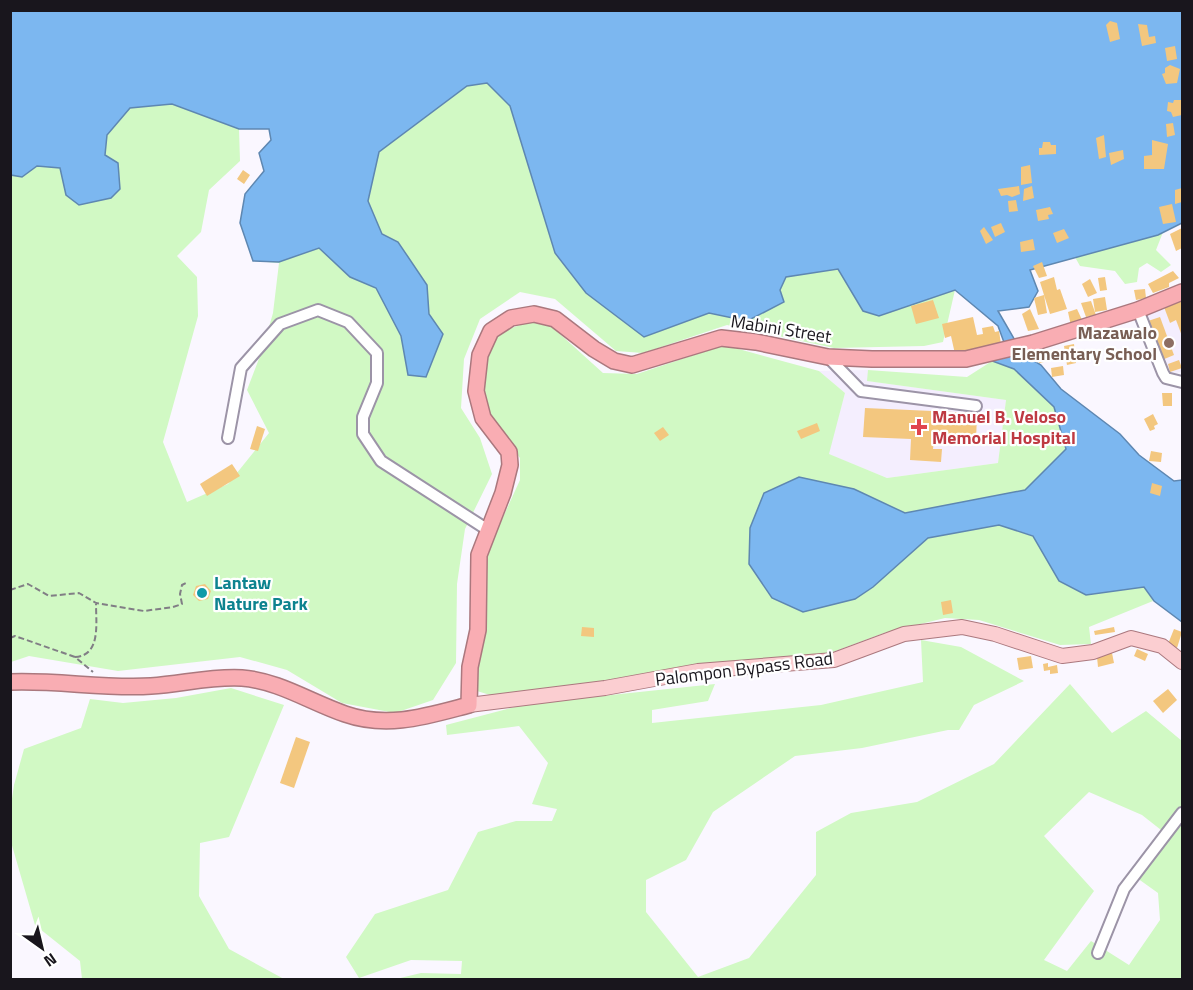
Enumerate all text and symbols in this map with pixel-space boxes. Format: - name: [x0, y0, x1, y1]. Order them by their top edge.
- street label: Mabini Street: [729, 307, 834, 350]
- place label: Mazawalo Elementary School: [1012, 319, 1157, 367]
- marker: Mazawalo Elementary School: [1162, 336, 1176, 350]
- place label: Manuel B. Veloso Memorial Hospital: [932, 403, 1076, 451]
- marker: Manuel B. Veloso Memorial Hospital: [910, 418, 928, 436]
- place label: Lantaw Nature Park: [214, 569, 308, 617]
- marker: Lantaw Nature Park: [195, 586, 209, 600]
- street label: Palompon Bypass Road: [654, 644, 834, 693]
- north arrow: [12, 918, 72, 978]
- text: N: [39, 947, 62, 973]

